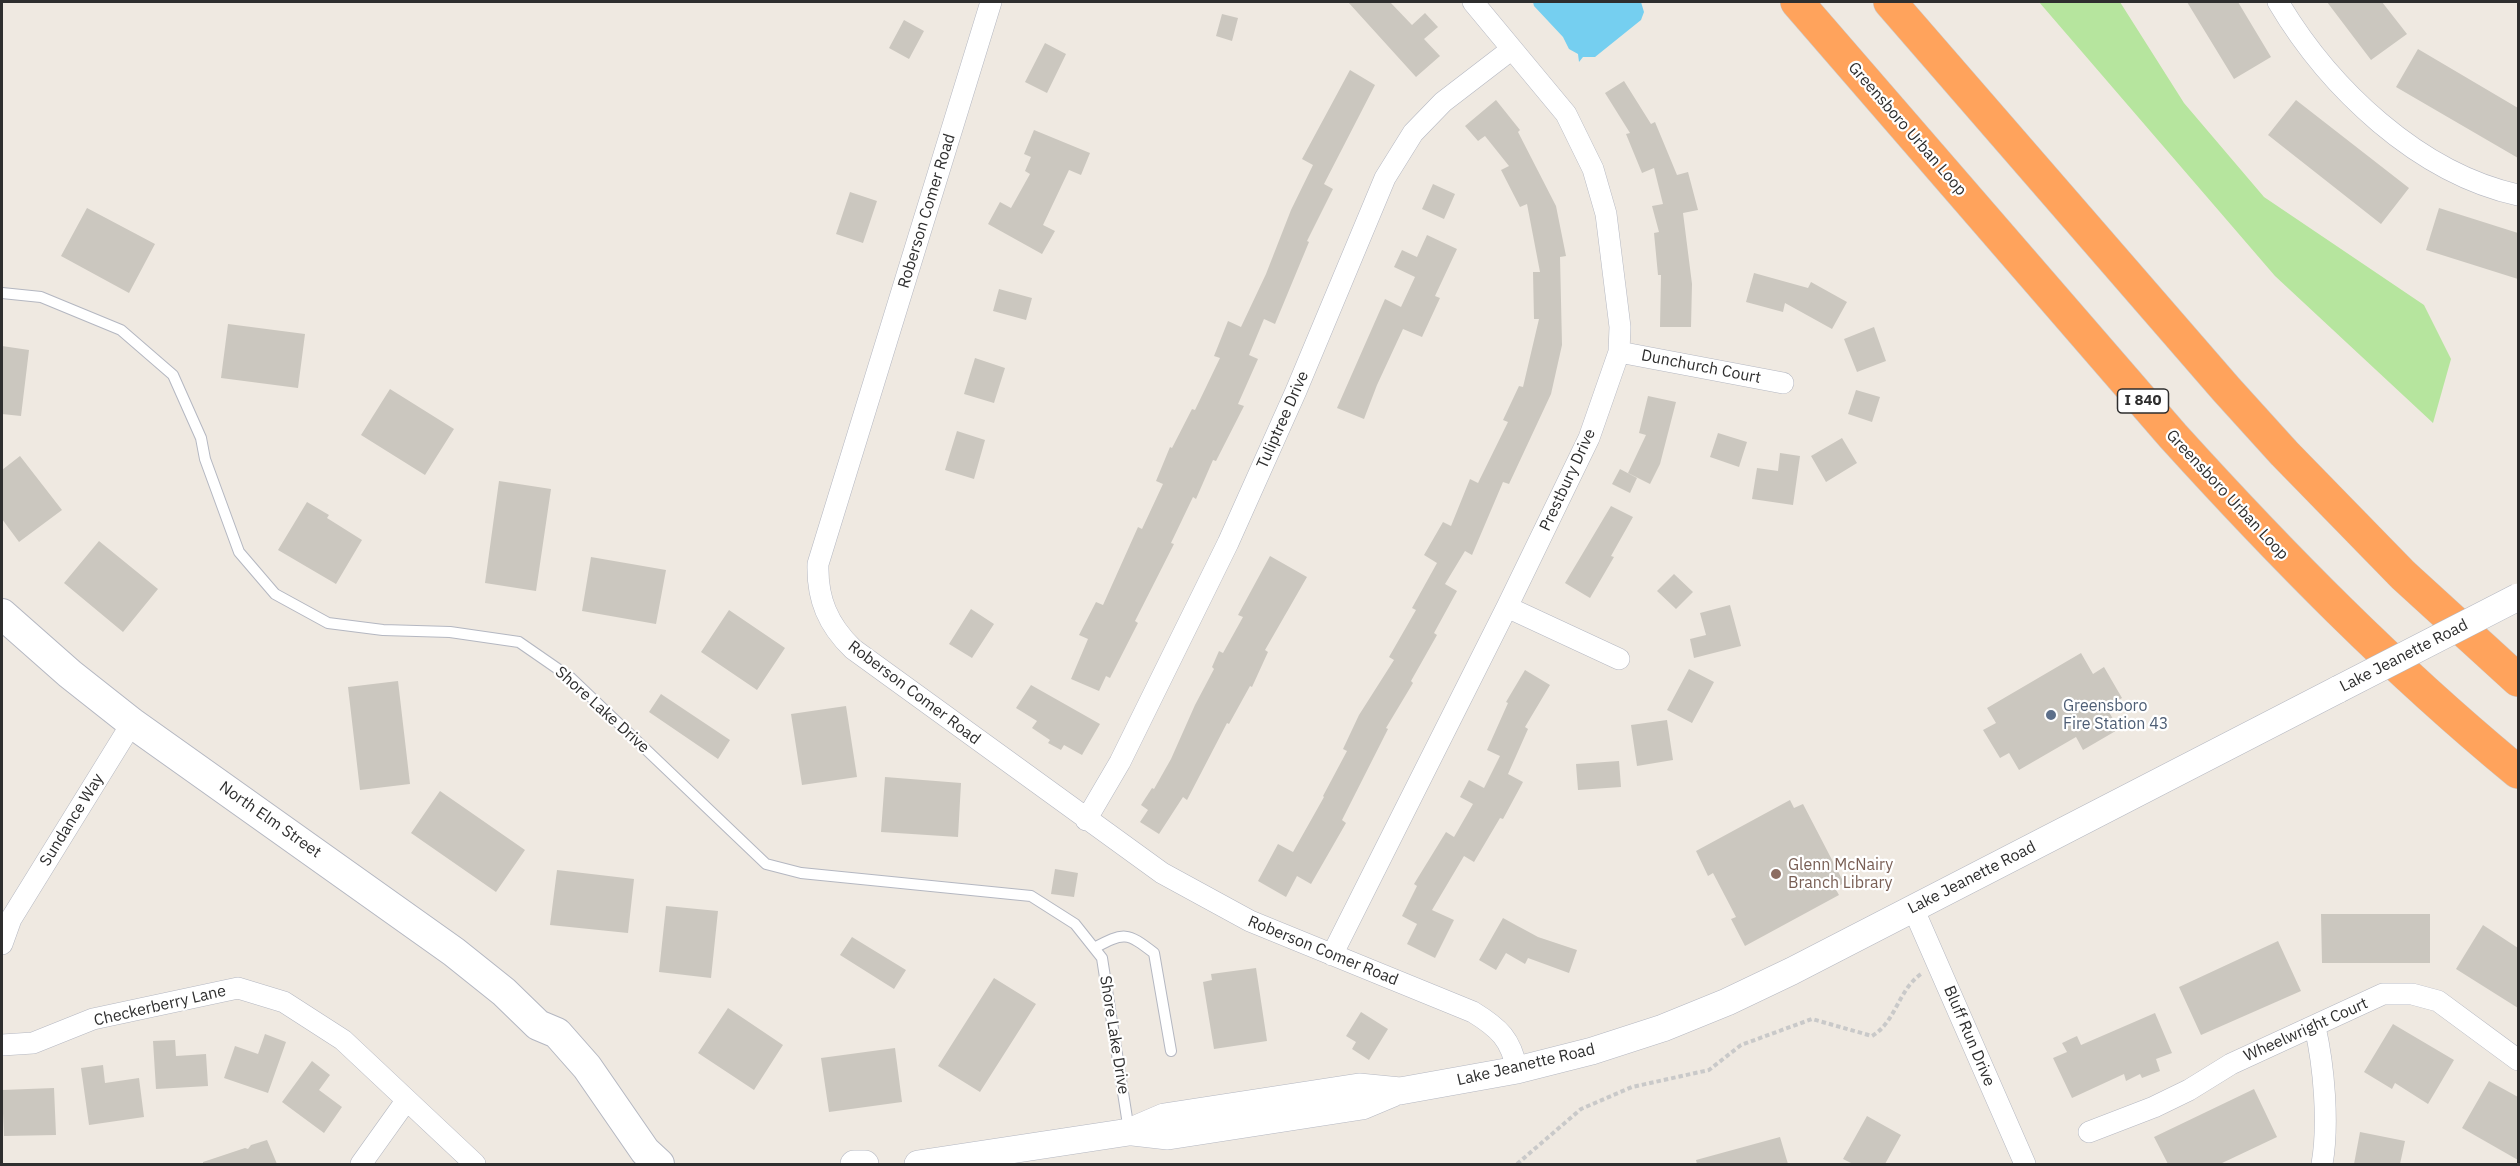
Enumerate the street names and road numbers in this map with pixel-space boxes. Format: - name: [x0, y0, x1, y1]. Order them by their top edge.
- street label: Greensboro Urban Loop: [1844, 58, 1970, 200]
- street label: Roberson Comer Road: [894, 131, 960, 291]
- street label: Dunchurch Court: [1640, 346, 1762, 388]
- street label: Tuliptree Drive: [1253, 368, 1313, 472]
- road number: I 840: [2118, 389, 2168, 413]
- street label: Prestbury Drive: [1536, 426, 1600, 534]
- street label: Greensboro Urban Loop: [2162, 426, 2292, 564]
- street label: Lake Jeanette Road: [2337, 615, 2471, 697]
- street label: Roberson Comer Road: [844, 637, 984, 749]
- street label: Shore Lake Drive: [551, 663, 653, 757]
- street label: Sundance Way: [36, 770, 108, 870]
- street label: North Elm Street: [215, 778, 325, 862]
- street label: Lake Jeanette Road: [1905, 837, 2039, 919]
- street label: Roberson Comer Road: [1245, 912, 1401, 990]
- street label: Shore Lake Drive: [1095, 974, 1133, 1096]
- street label: Checkerberry Lane: [92, 981, 228, 1031]
- street label: Bluff Run Drive: [1939, 983, 1999, 1089]
- street label: Wheelwright Court: [2241, 994, 2371, 1066]
- street label: Lake Jeanette Road: [1455, 1040, 1597, 1090]

